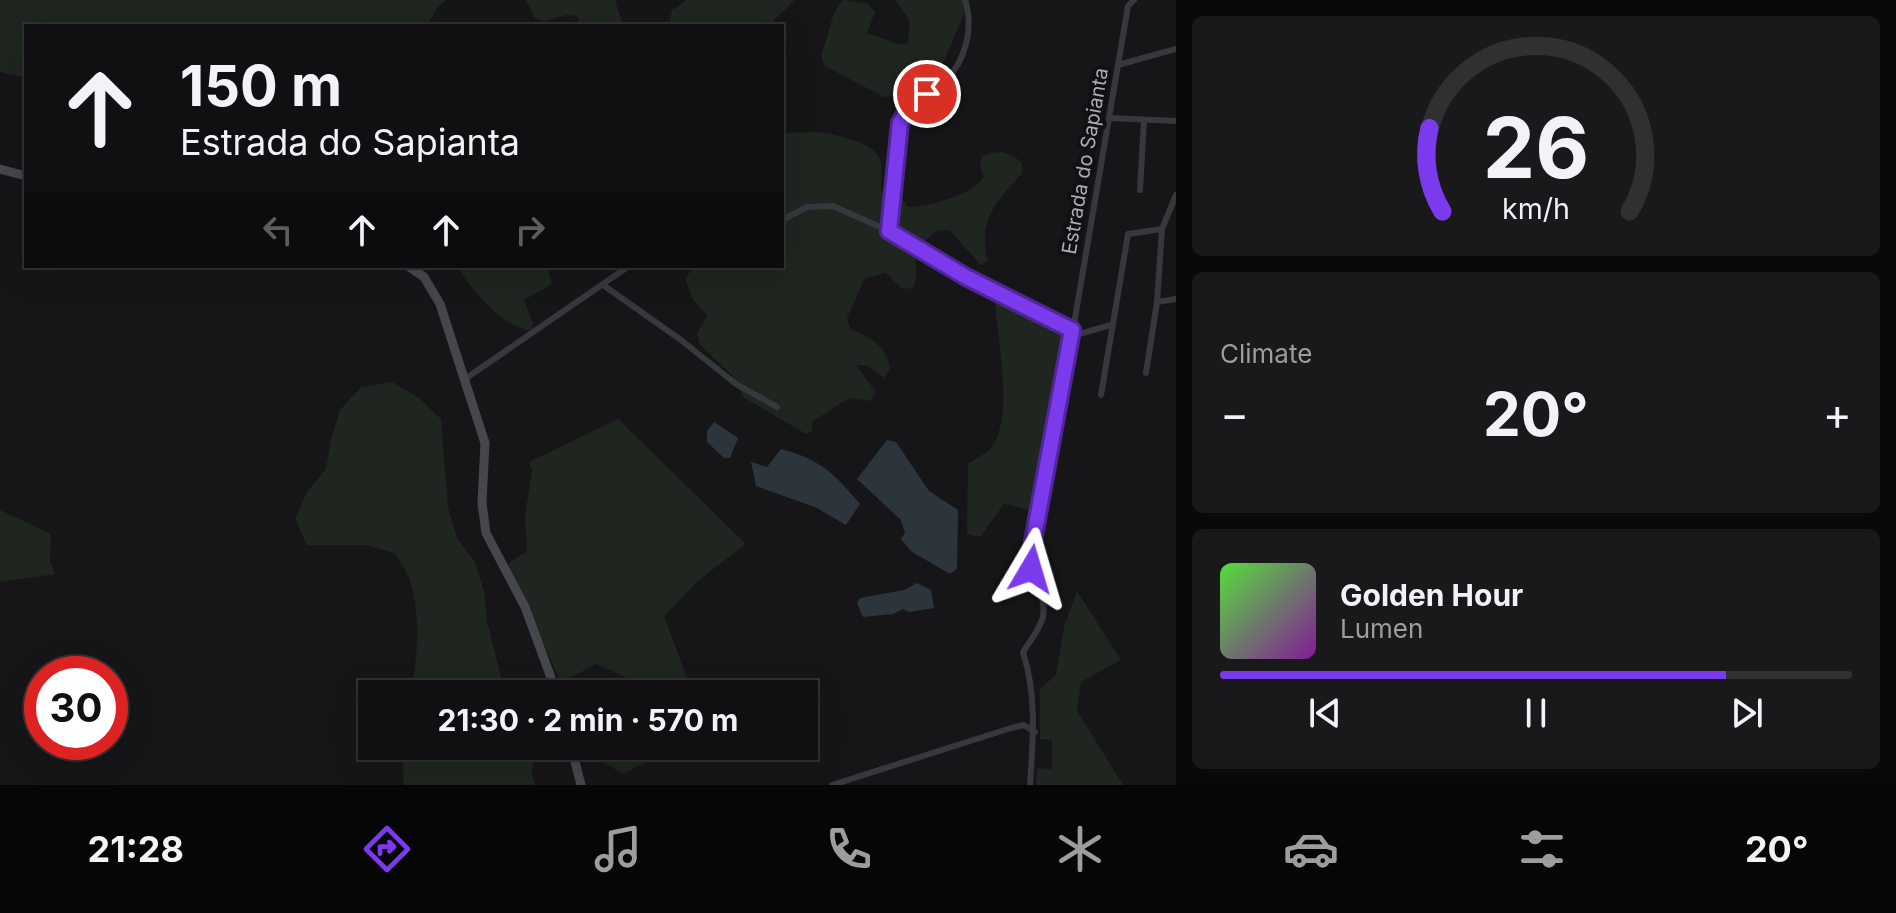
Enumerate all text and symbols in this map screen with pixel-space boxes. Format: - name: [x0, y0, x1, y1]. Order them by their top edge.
- text: 150 m: [180, 52, 342, 120]
- icon: ahead: [48, 56, 152, 160]
- pin: [893, 60, 961, 128]
- street label: Estrada do Sapianta: [1057, 66, 1113, 256]
- icon: arrive: [905, 72, 949, 116]
- text: 26: [1483, 97, 1589, 198]
- text: Estrada do Sapianta: [180, 120, 520, 164]
- text: km/h: [1502, 191, 1570, 226]
- icon: left: [256, 208, 300, 252]
- icon: ahead: [340, 208, 384, 252]
- icon: ahead: [424, 208, 468, 252]
- icon: right: [508, 208, 552, 252]
- text: Climate: [1220, 338, 1312, 369]
- text: 20°: [1483, 378, 1589, 450]
- text: −: [1220, 387, 1249, 441]
- text: +: [1823, 387, 1852, 441]
- position arrow: [989, 527, 1073, 611]
- text: Golden Hour: [1340, 577, 1523, 613]
- text: Lumen: [1340, 613, 1423, 644]
- speed limit sign: 30: [24, 656, 128, 760]
- icon: previous: [1303, 691, 1347, 735]
- icon: pause: [1514, 691, 1558, 735]
- icon: next: [1725, 691, 1769, 735]
- text: 21:30 · 2 min · 570 m: [438, 702, 738, 738]
- icon: directions: [359, 821, 415, 877]
- icon: music: [590, 821, 646, 877]
- icon: phone: [821, 821, 877, 877]
- icon: climate: [1052, 821, 1108, 877]
- icon: car: [1283, 821, 1339, 877]
- icon: filters: [1514, 821, 1570, 877]
- text: 21:28: [88, 827, 184, 871]
- text: 20°: [1745, 827, 1808, 871]

